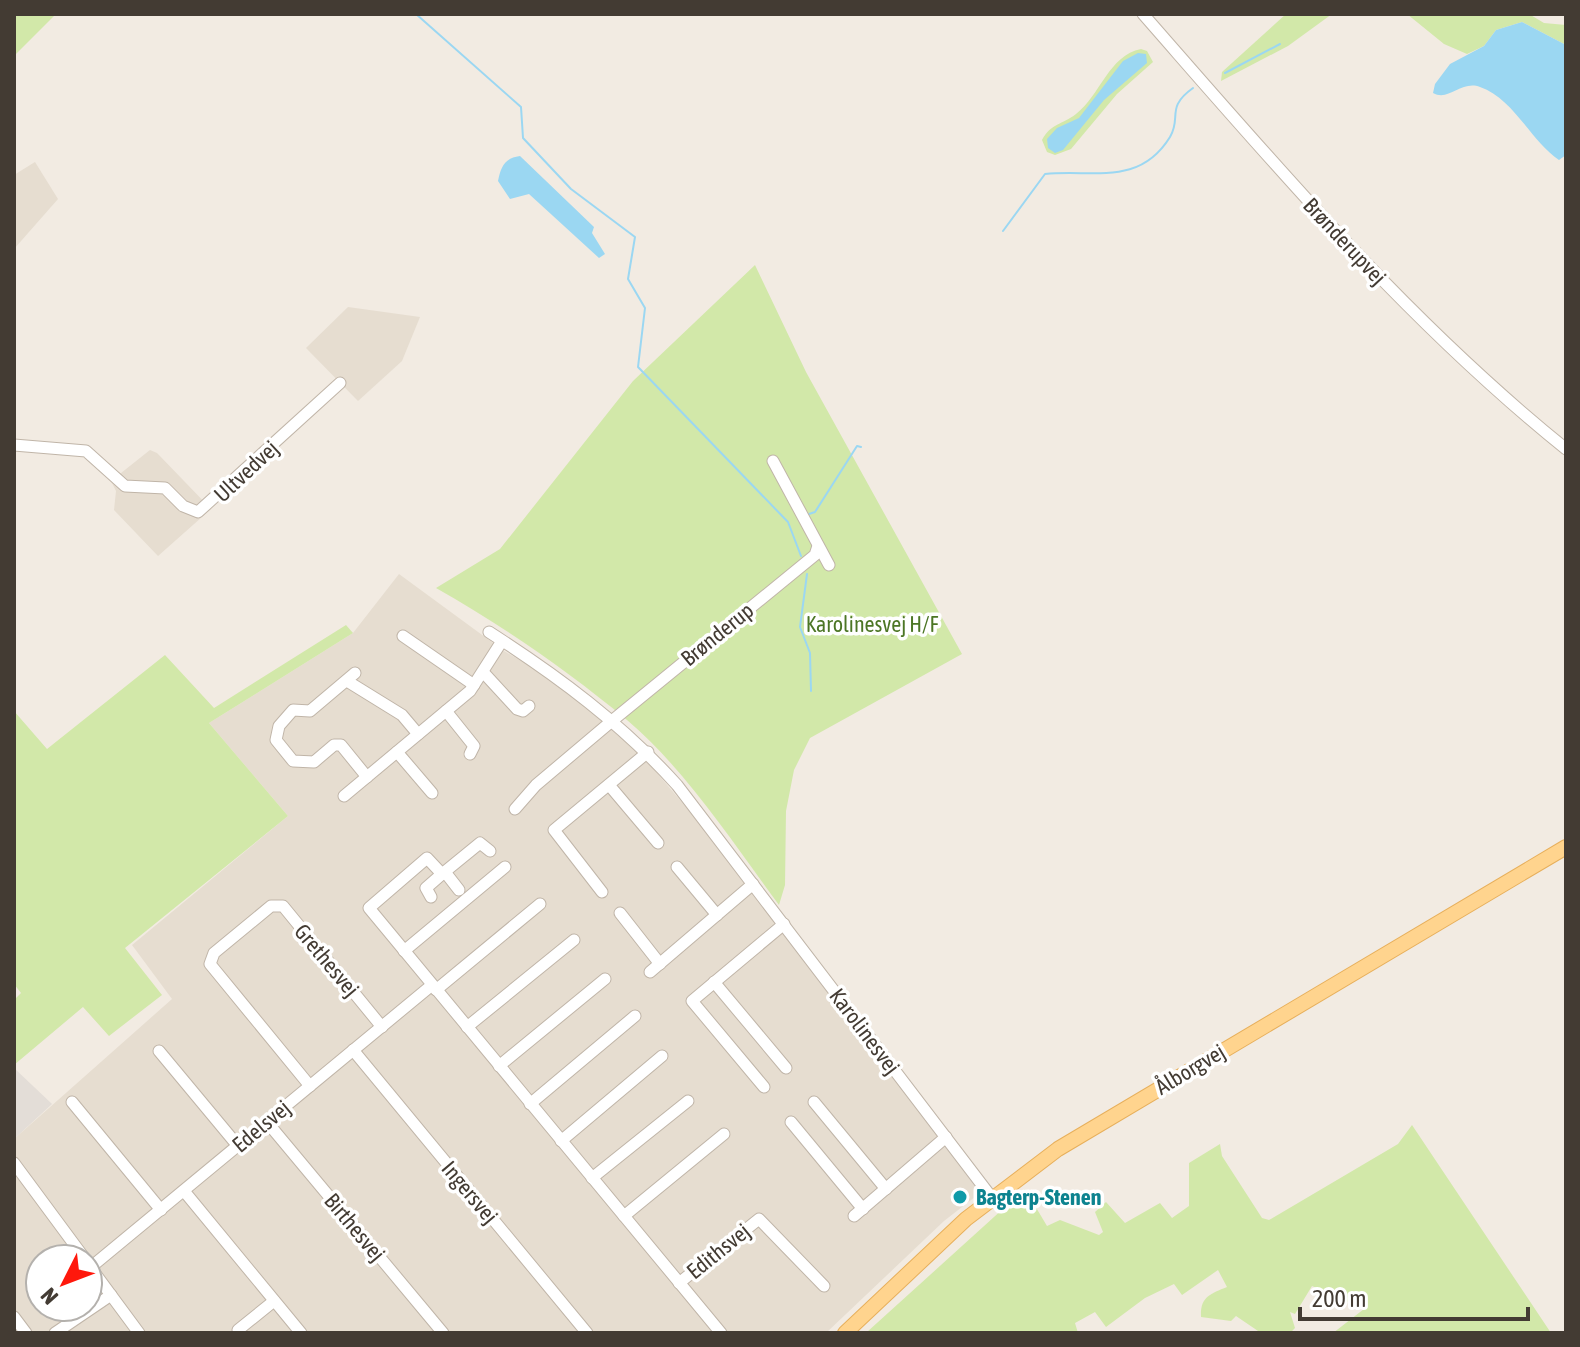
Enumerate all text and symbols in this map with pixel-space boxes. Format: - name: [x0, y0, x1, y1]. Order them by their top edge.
- street label: Brønderupvej: [1298, 192, 1392, 290]
- street label: Ultvedvej: [209, 435, 283, 507]
- street label: Brønderup: [675, 597, 759, 671]
- park label: Karolinesvej H/F: [806, 611, 938, 637]
- street label: Grethesvej: [289, 918, 365, 1002]
- street label: Karolinesvej: [824, 983, 906, 1079]
- street label: Ålborgvej: [1150, 1038, 1230, 1100]
- street label: Edelsvej: [227, 1094, 295, 1158]
- street label: Ingersvej: [436, 1156, 504, 1228]
- place label: Bagterp-Stenen: [976, 1184, 1101, 1210]
- street label: Birthesvej: [319, 1188, 391, 1266]
- marker: Bagterp-Stenen: [951, 1188, 969, 1206]
- street label: Edithsvej: [681, 1218, 755, 1284]
- north arrow: [24, 1243, 104, 1323]
- scale bar: [1300, 1271, 1528, 1321]
- text: N: [35, 1283, 63, 1310]
- text: 200 m: [1312, 1285, 1366, 1312]

